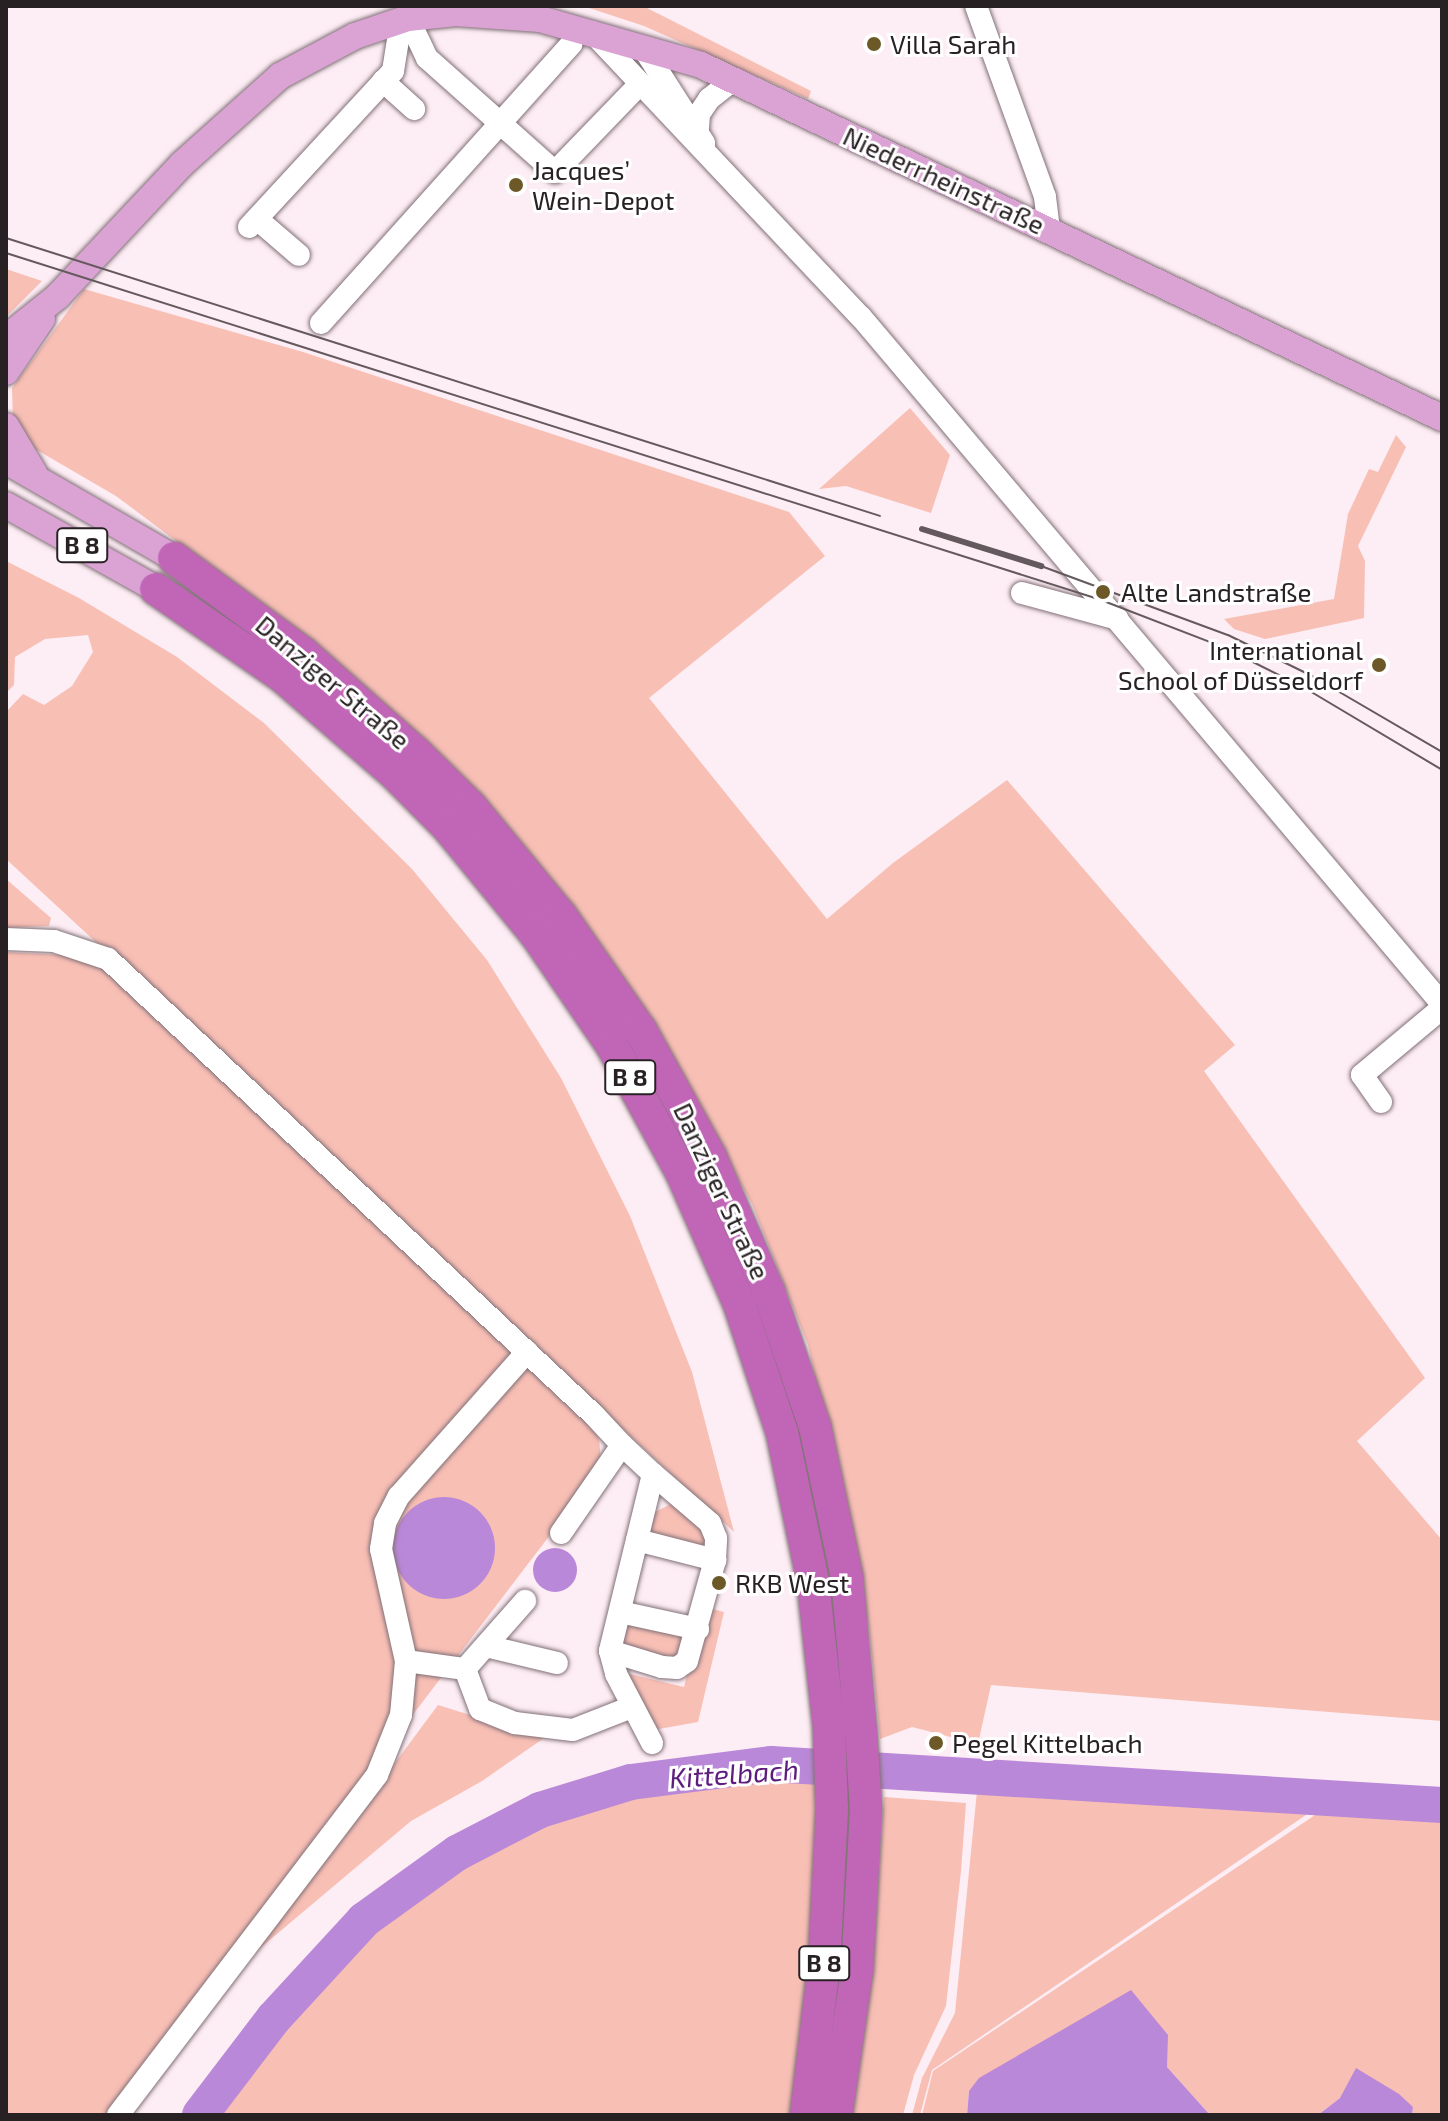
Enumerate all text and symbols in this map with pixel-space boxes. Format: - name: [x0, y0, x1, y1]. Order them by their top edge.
- place label: Villa Sarah: [890, 28, 1016, 60]
- marker: Villa Sarah: [865, 35, 883, 53]
- street label: Niederrheinstraße: [838, 120, 1050, 240]
- place label: Jacques’ Wein-Depot: [532, 154, 674, 216]
- marker: Jacques’ Wein-Depot: [507, 176, 525, 194]
- road number: B 8: [56, 525, 108, 565]
- place label: Alte Landstraße: [1121, 576, 1311, 608]
- marker: Alte Landstraße: [1092, 581, 1114, 603]
- street label: Danziger Straße: [250, 609, 416, 755]
- place label: International School of Düsseldorf: [1117, 634, 1363, 696]
- marker: International School of Düsseldorf: [1370, 656, 1388, 674]
- road number: B 8: [604, 1057, 656, 1097]
- street label: Danziger Straße: [667, 1098, 777, 1284]
- place label: RKB West: [735, 1567, 850, 1599]
- marker: RKB West: [710, 1574, 728, 1592]
- place label: Pegel Kittelbach: [952, 1727, 1143, 1759]
- marker: Pegel Kittelbach: [927, 1734, 945, 1752]
- water label: Kittelbach: [668, 1752, 800, 1794]
- road number: B 8: [798, 1943, 850, 1983]

